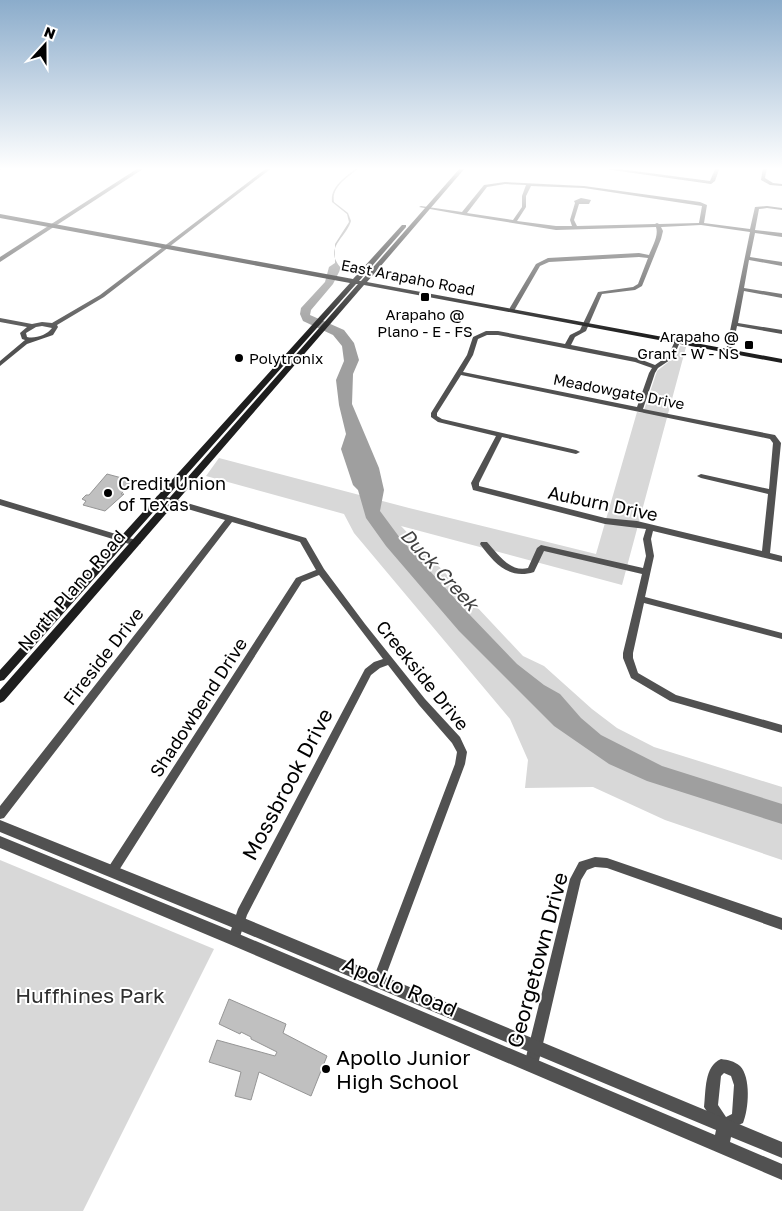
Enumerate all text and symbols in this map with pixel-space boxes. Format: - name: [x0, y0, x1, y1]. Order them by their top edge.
- north arrow: [20, 20, 70, 70]
- text: N: [42, 23, 58, 42]
- street label: East Arapaho Road: [340, 255, 476, 299]
- marker: Arapaho @ Plano - E - FS: [419, 291, 431, 303]
- place label: Arapaho @ Plano - E - FS: [377, 305, 473, 340]
- place label: Arapaho @ Grant - W - NS: [637, 327, 739, 362]
- marker: Arapaho @ Grant - W - NS: [743, 339, 755, 351]
- place label: Polytronix: [249, 349, 323, 367]
- marker: Polytronix: [233, 352, 245, 364]
- street label: Meadowgate Drive: [552, 369, 686, 413]
- place label: Credit Union of Texas: [118, 472, 226, 515]
- street label: Auburn Drive: [546, 481, 660, 525]
- marker: Credit Union of Texas: [102, 487, 114, 499]
- water label: Duck Creek: [396, 523, 485, 616]
- street label: North Plano Road: [13, 525, 129, 655]
- street label: Fireside Drive: [58, 603, 148, 709]
- street label: Creekside Drive: [372, 616, 474, 734]
- street label: Shadowbend Drive: [145, 633, 251, 781]
- street label: Mossbrook Drive: [236, 704, 338, 864]
- street label: Georgetown Drive: [501, 869, 573, 1051]
- street label: Apollo Road: [339, 950, 461, 1022]
- park label: Huffhines Park: [15, 982, 165, 1008]
- place label: Apollo Junior High School: [336, 1044, 470, 1094]
- marker: Apollo Junior High School: [320, 1063, 332, 1075]

